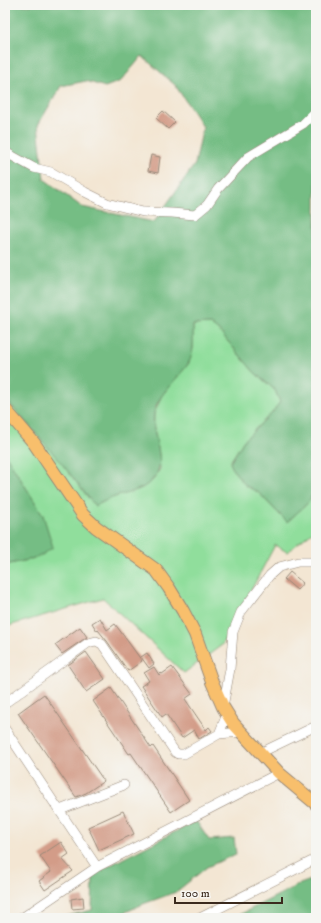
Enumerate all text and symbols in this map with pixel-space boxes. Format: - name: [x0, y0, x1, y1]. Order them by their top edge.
- scale bar: [175, 879, 282, 905]
- text: 100 m: [181, 886, 210, 901]

